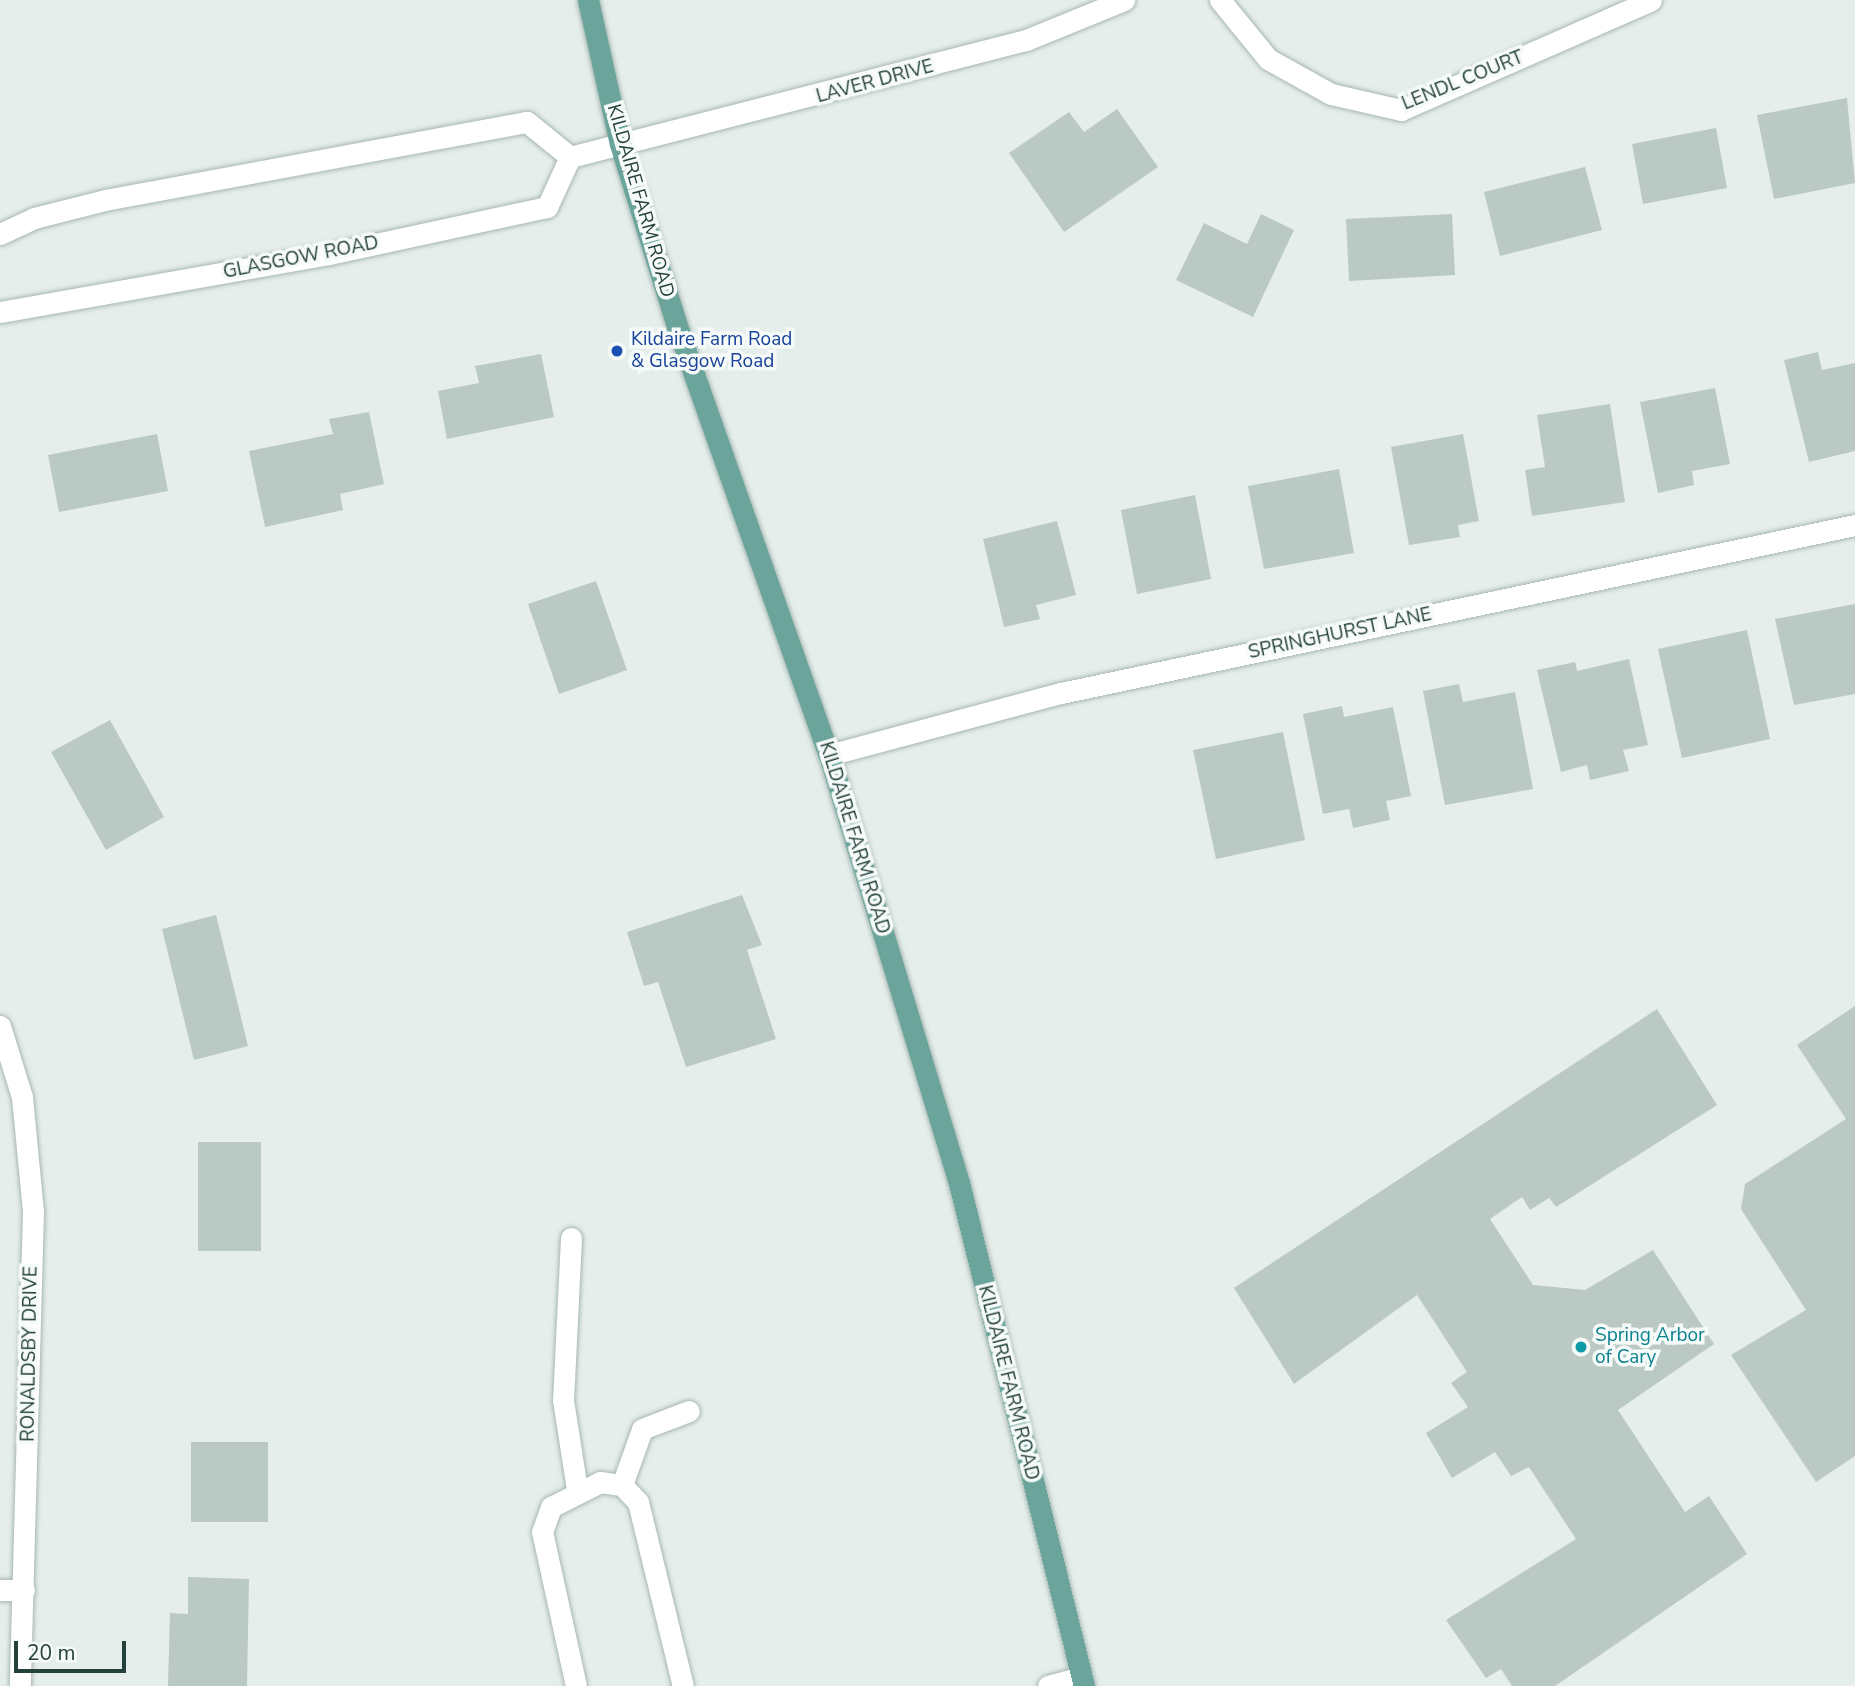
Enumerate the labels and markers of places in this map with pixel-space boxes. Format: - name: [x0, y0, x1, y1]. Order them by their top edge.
- place label: Kildaire Farm Road & Glasgow Road: [631, 329, 792, 373]
- marker: Kildaire Farm Road & Glasgow Road: [609, 343, 625, 359]
- place label: Spring Arbor of Cary: [1595, 1325, 1705, 1369]
- marker: Spring Arbor of Cary: [1573, 1339, 1589, 1355]

